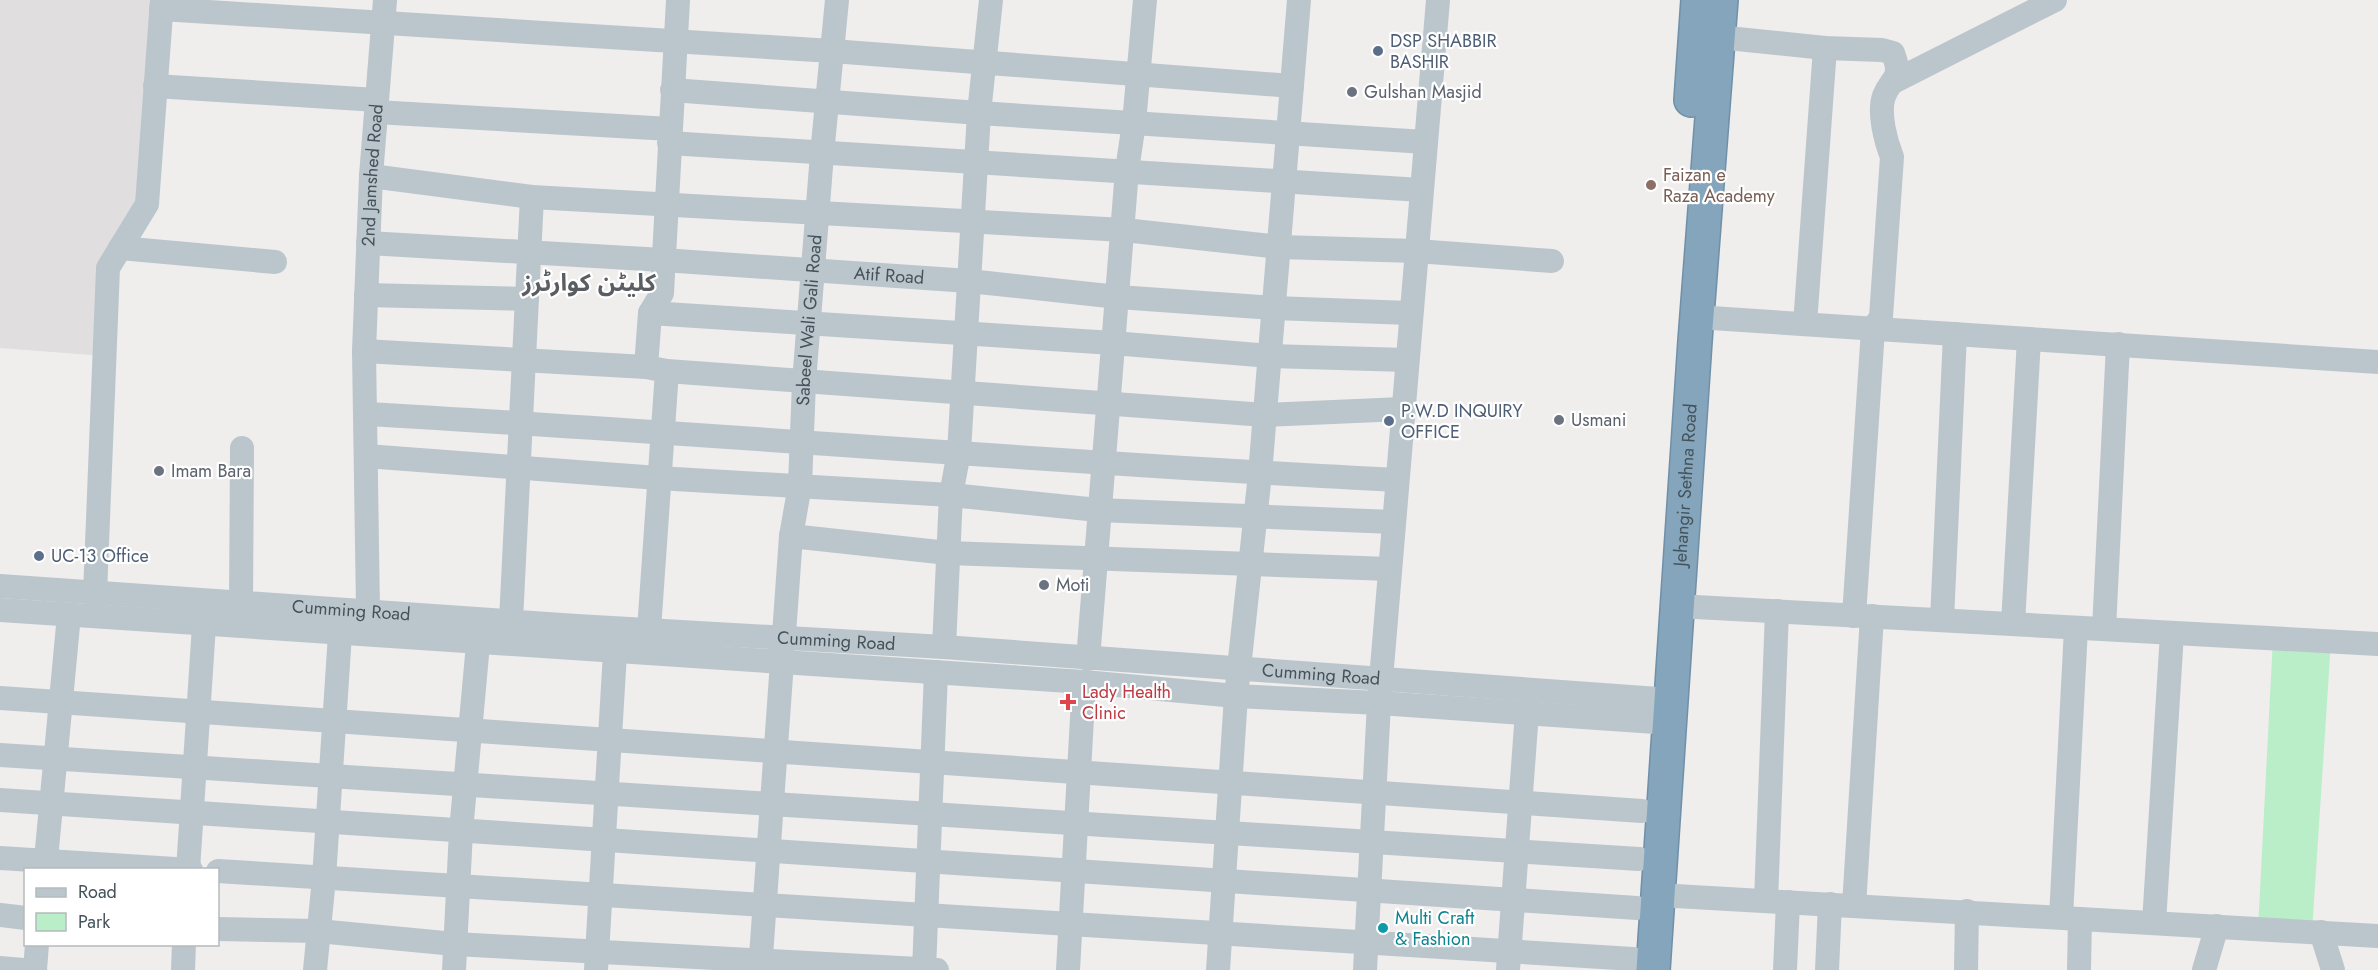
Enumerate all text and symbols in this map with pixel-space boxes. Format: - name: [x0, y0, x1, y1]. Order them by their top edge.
- place label: DSP SHABBIR BASHIR: [1390, 28, 1497, 75]
- marker: DSP SHABBIR BASHIR: [1371, 44, 1385, 58]
- place label: Gulshan Masjid: [1364, 79, 1482, 105]
- marker: Gulshan Masjid: [1345, 85, 1359, 99]
- street label: 2nd Jamshed Road: [355, 103, 390, 247]
- place label: Faizan e Raza Academy: [1663, 162, 1775, 209]
- marker: Faizan e Raza Academy: [1644, 178, 1658, 192]
- street label: Sabeel Wali Gali Road: [790, 234, 829, 406]
- street label: Atif Road: [853, 260, 925, 291]
- district label: کلیٹن کوارٹرز: [521, 265, 657, 300]
- place label: P.W.D INQUIRY OFFICE: [1401, 398, 1523, 445]
- street label: Jehangir Sethna Road: [1667, 403, 1704, 569]
- place label: Usmani: [1571, 407, 1626, 433]
- marker: Usmani: [1552, 413, 1566, 427]
- marker: P.W.D INQUIRY OFFICE: [1382, 414, 1396, 428]
- place label: Imam Bara: [171, 458, 251, 484]
- marker: Imam Bara: [152, 464, 166, 478]
- place label: UC-13 Office: [51, 543, 149, 569]
- marker: UC-13 Office: [32, 549, 46, 563]
- place label: Moti: [1056, 572, 1089, 598]
- marker: Moti: [1037, 578, 1051, 592]
- street label: Cumming Road: [291, 593, 411, 627]
- street label: Cumming Road: [776, 624, 896, 657]
- street label: Cumming Road: [1261, 657, 1381, 692]
- place label: Lady Health Clinic: [1082, 679, 1171, 726]
- marker: Lady Health Clinic: [1059, 693, 1077, 711]
- legend: [24, 868, 219, 946]
- text: Road: [78, 879, 117, 905]
- place label: Multi Craft & Fashion: [1395, 905, 1475, 952]
- text: Park: [78, 909, 110, 935]
- marker: Multi Craft & Fashion: [1376, 921, 1390, 935]

